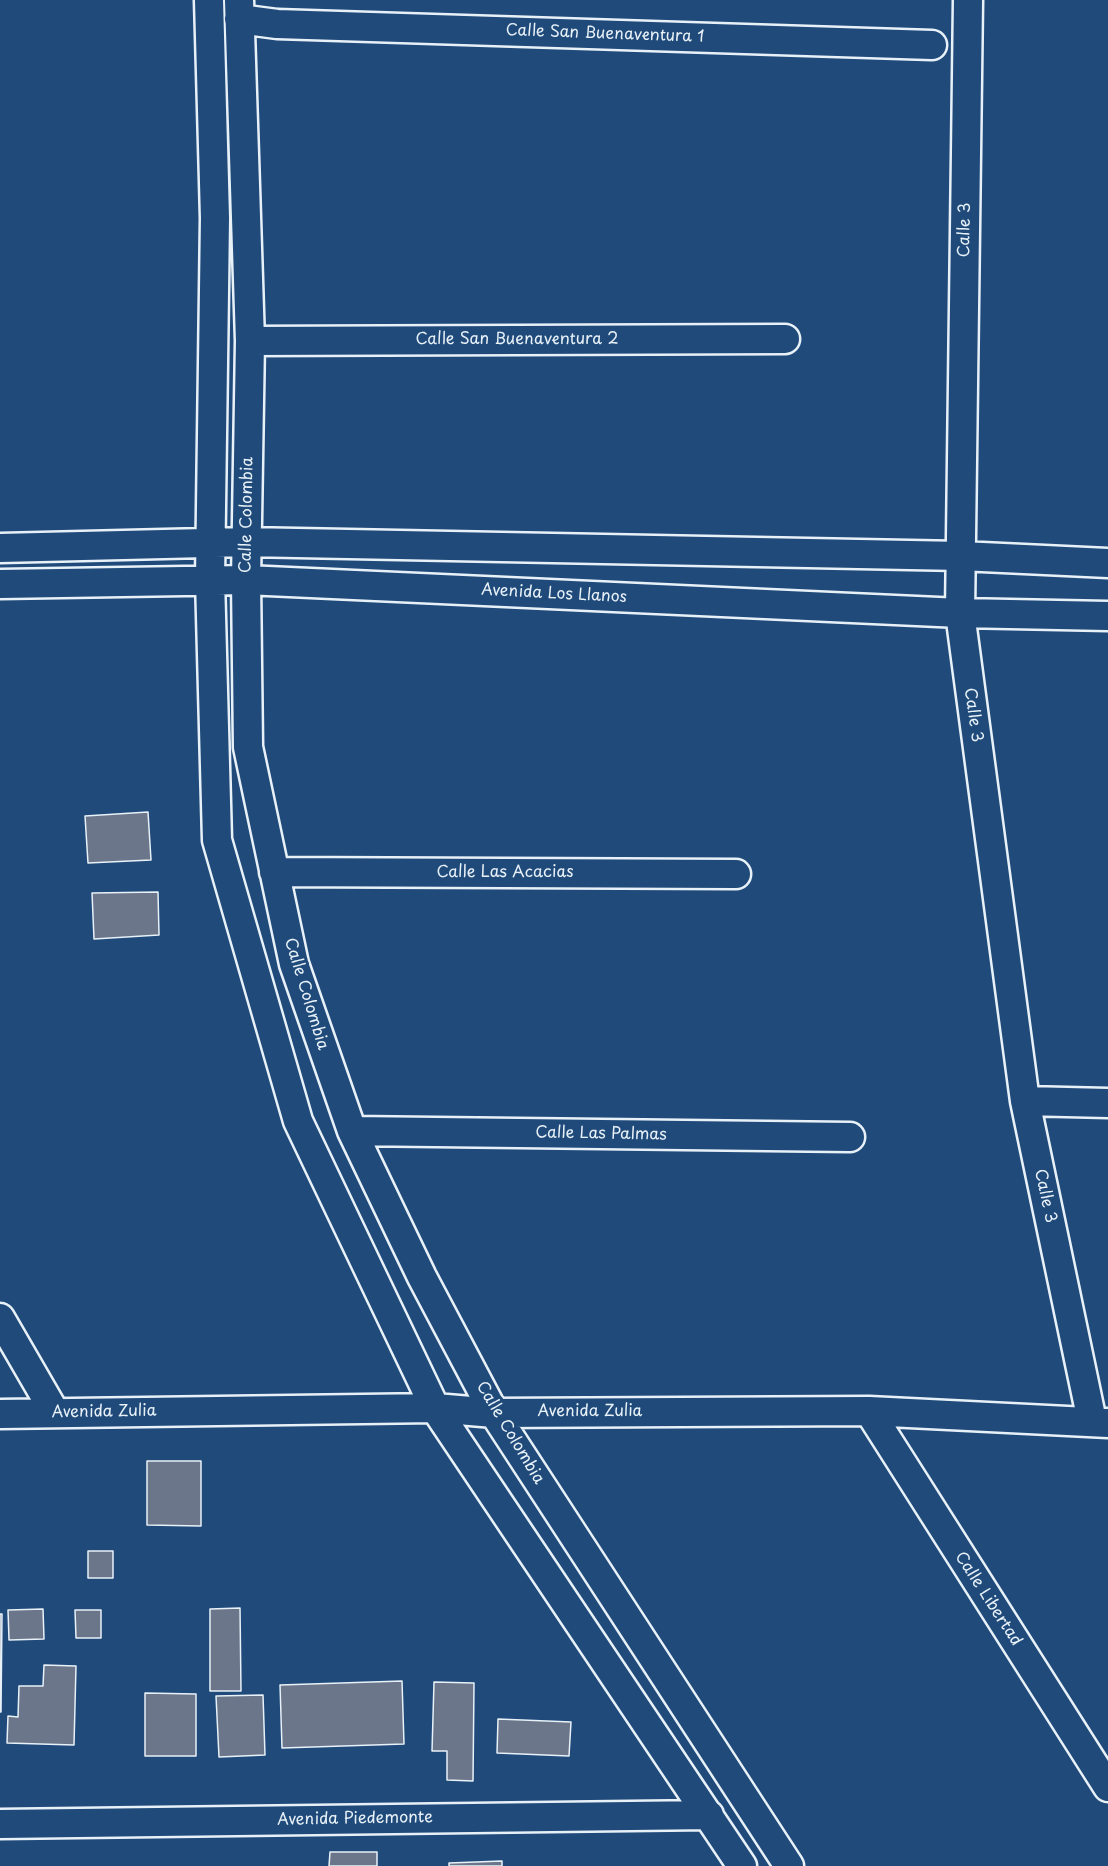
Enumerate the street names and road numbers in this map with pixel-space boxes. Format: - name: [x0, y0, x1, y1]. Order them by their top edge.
- street label: Calle San Buenaventura 1: [505, 21, 705, 47]
- street label: Calle 3: [955, 202, 975, 258]
- street label: Calle San Buenaventura 2: [416, 330, 618, 350]
- street label: Calle Colombia: [236, 457, 258, 573]
- street label: Avenida Los Llanos: [481, 581, 627, 607]
- street label: Calle 3: [960, 687, 986, 743]
- street label: Calle Las Acacias: [436, 863, 574, 883]
- street label: Calle Colombia: [280, 936, 332, 1052]
- street label: Calle Las Palmas: [535, 1123, 667, 1145]
- street label: Calle 3: [1030, 1167, 1060, 1225]
- street label: Calle Colombia: [472, 1378, 548, 1488]
- street label: Avenida Zulia: [51, 1401, 157, 1423]
- street label: Avenida Zulia: [538, 1402, 642, 1422]
- street label: Calle Libertad: [950, 1548, 1026, 1650]
- street label: Avenida Piedemonte: [277, 1808, 433, 1830]

